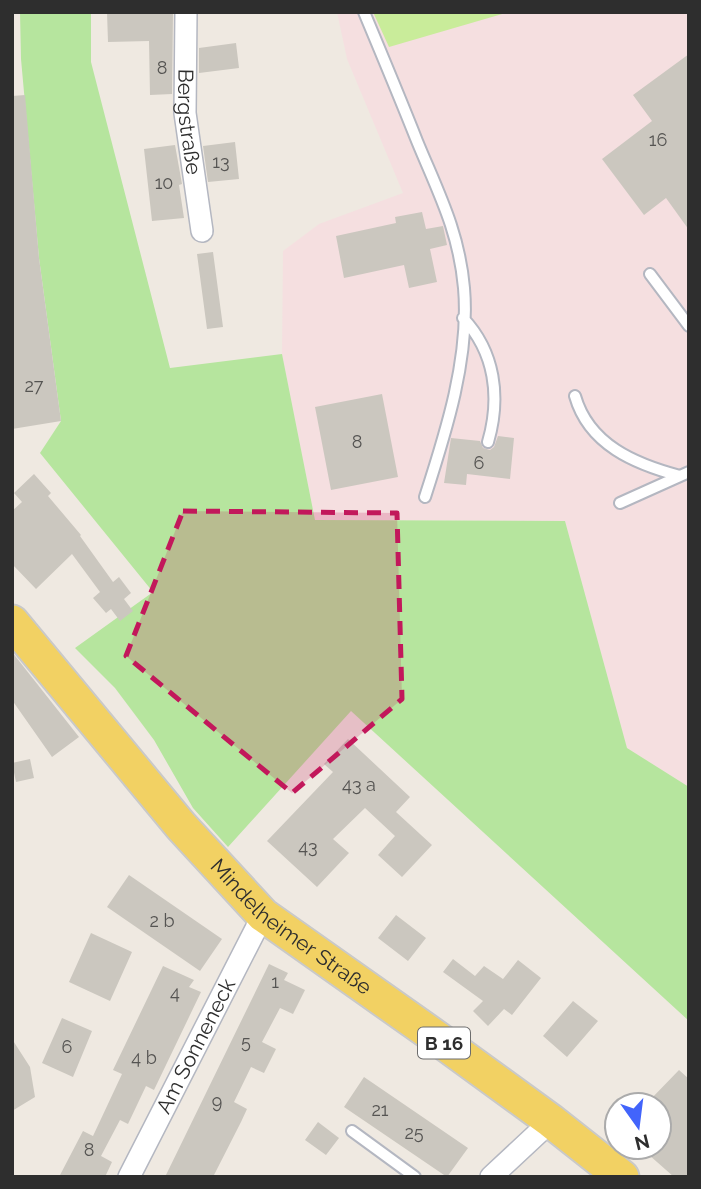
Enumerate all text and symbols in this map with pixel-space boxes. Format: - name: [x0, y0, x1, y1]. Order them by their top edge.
- house number: 8: [157, 57, 167, 78]
- street label: Bergstraße: [173, 69, 207, 176]
- house number: 16: [649, 129, 667, 150]
- house number: 13: [212, 151, 230, 172]
- house number: 10: [155, 172, 173, 193]
- house number: 27: [24, 375, 44, 396]
- house number: 8: [352, 431, 362, 452]
- house number: 6: [474, 452, 485, 473]
- house number: 43 a: [342, 774, 376, 795]
- house number: 43: [298, 836, 318, 857]
- street label: Mindelheimer Straße: [206, 853, 377, 1000]
- house number: 2 b: [149, 910, 175, 931]
- house number: 1: [271, 971, 279, 992]
- street label: Am Sonneneck: [151, 974, 240, 1118]
- house number: 4: [170, 982, 180, 1003]
- road number: B 16: [418, 1028, 470, 1058]
- house number: 5: [241, 1031, 251, 1052]
- house number: 6: [62, 1036, 73, 1057]
- house number: 4 b: [131, 1047, 157, 1068]
- house number: 9: [212, 1091, 222, 1112]
- north arrow: [603, 1091, 673, 1161]
- house number: 21: [371, 1099, 389, 1120]
- house number: 25: [404, 1122, 424, 1143]
- text: N: [632, 1130, 652, 1155]
- house number: 8: [84, 1139, 94, 1160]

